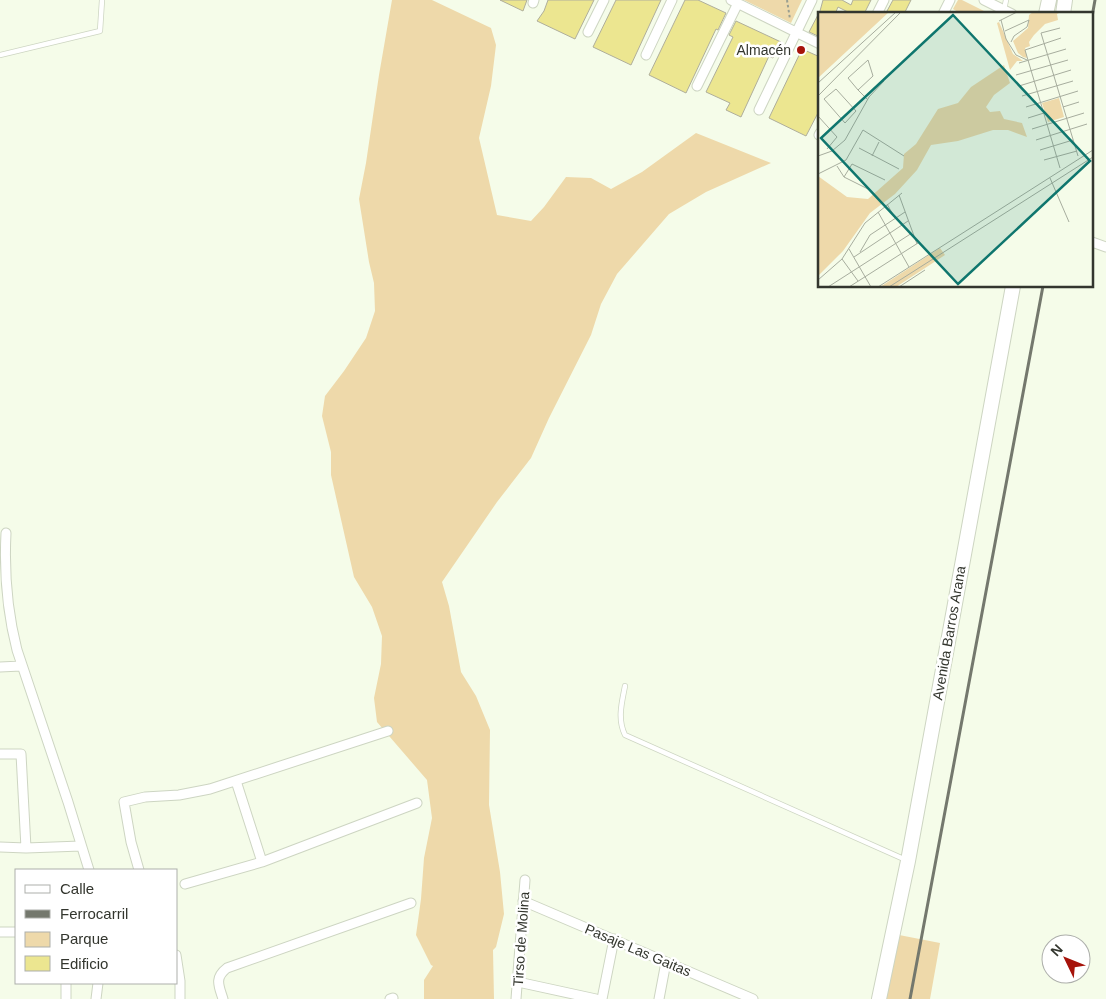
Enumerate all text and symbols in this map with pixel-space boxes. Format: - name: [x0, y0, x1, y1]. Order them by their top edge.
- inset map: [818, 12, 1094, 288]
- place label: Almacén: [737, 42, 791, 58]
- marker: Almacén: [795, 44, 807, 56]
- street label: Avenida Barros Arana: [929, 564, 969, 701]
- legend: [15, 869, 178, 984]
- text: Calle: [60, 880, 94, 897]
- street label: Tirso de Molina: [510, 891, 532, 987]
- text: Ferrocarril: [60, 905, 128, 922]
- street label: Pasaje Las Gaitas: [583, 920, 693, 980]
- text: Parque: [60, 930, 108, 947]
- north arrow: [1041, 934, 1091, 984]
- text: N: [1047, 941, 1066, 959]
- text: Edificio: [60, 955, 108, 972]

